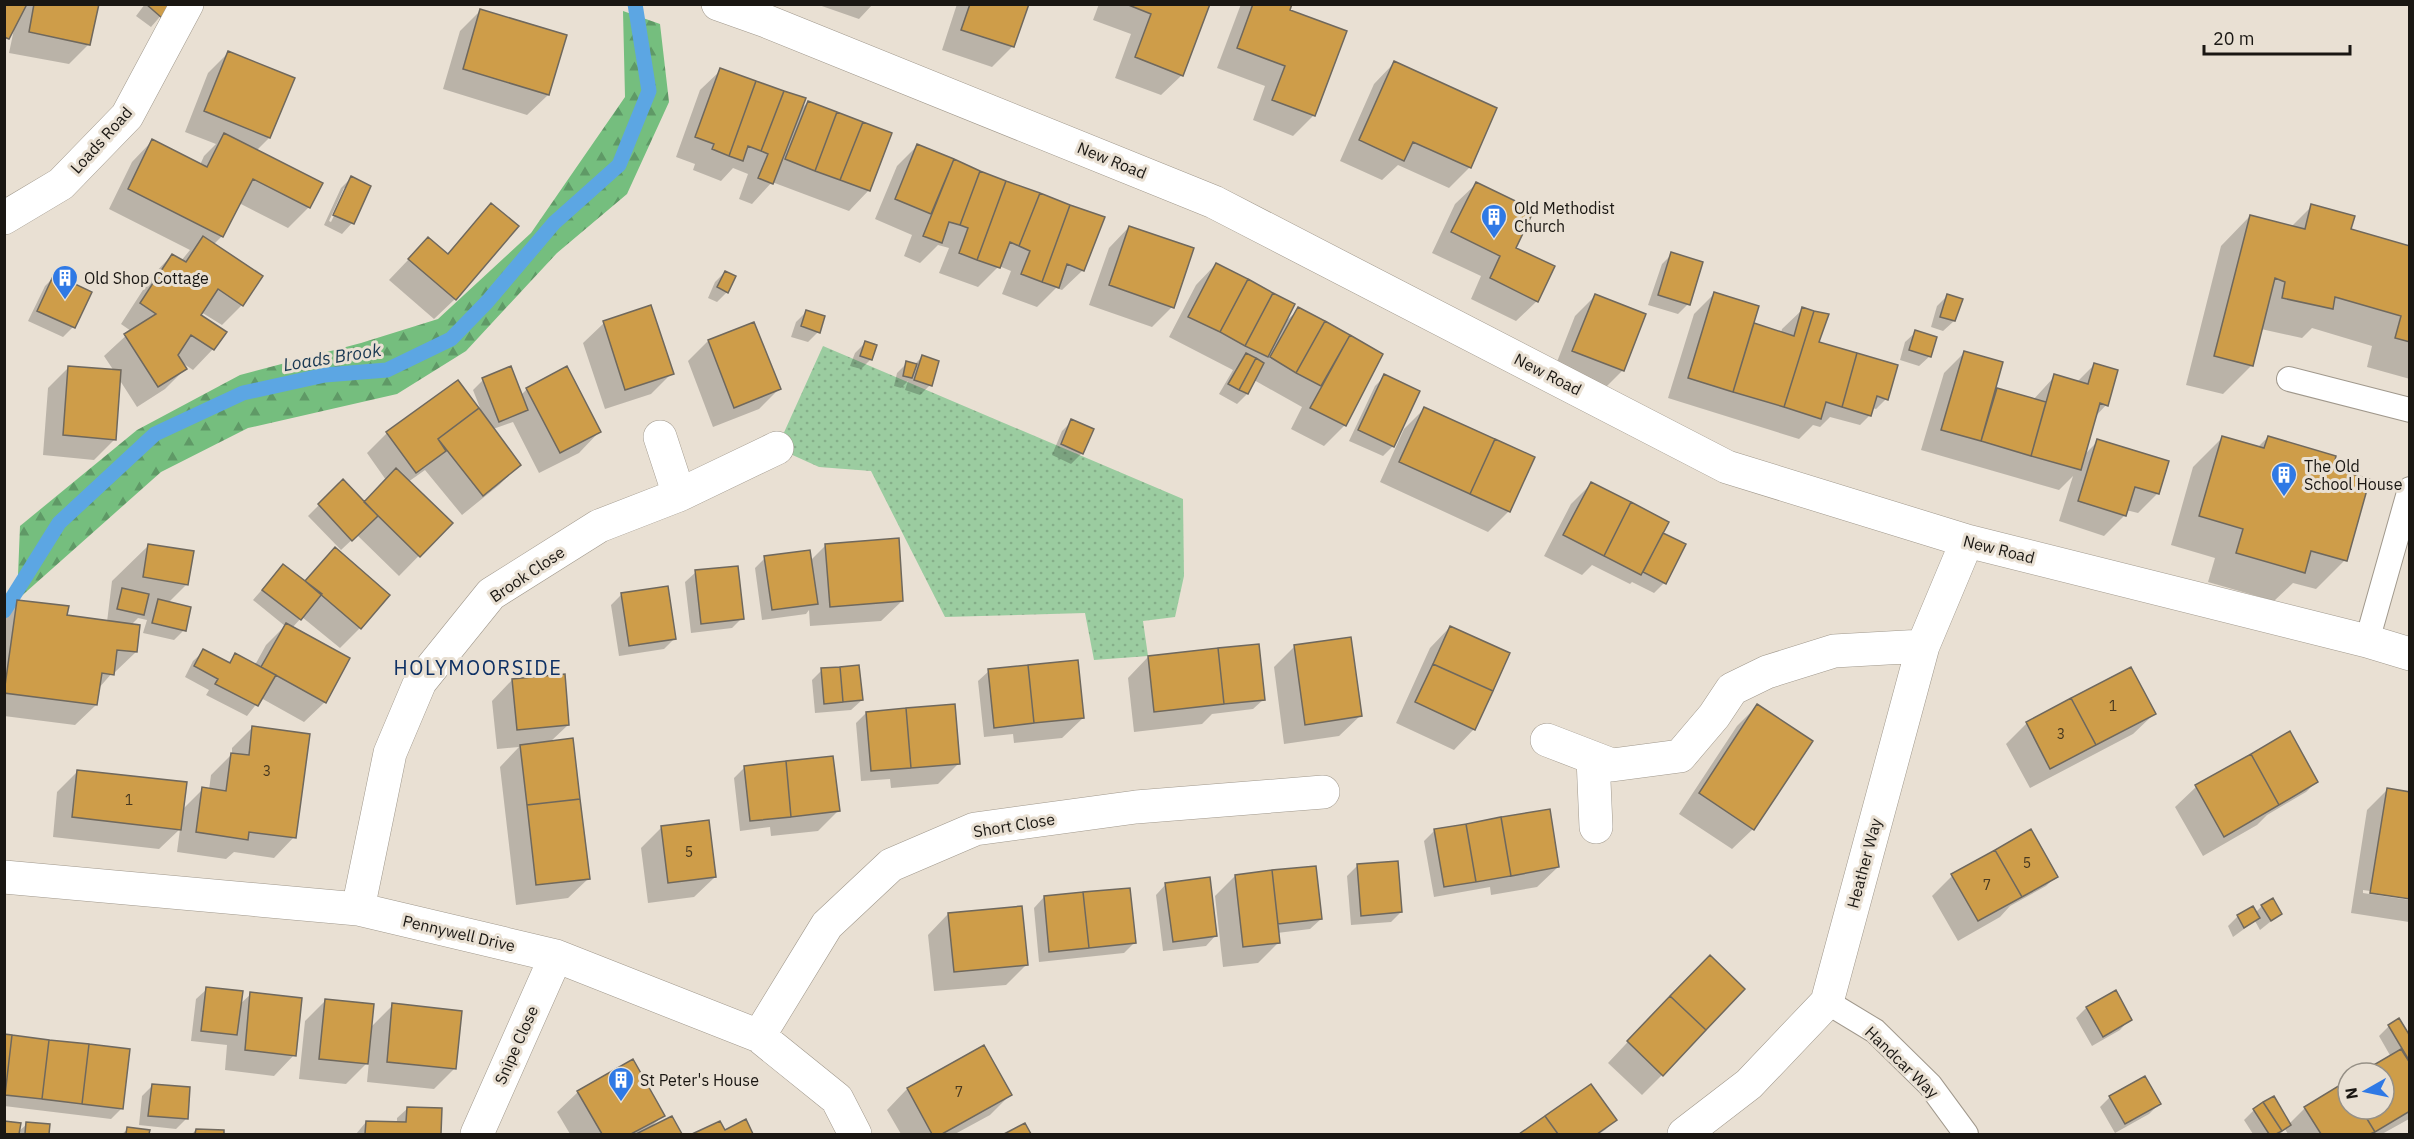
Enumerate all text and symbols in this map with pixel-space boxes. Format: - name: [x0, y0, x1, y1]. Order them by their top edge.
- scale bar: [2204, 18, 2350, 56]
- text: 20 m: [2213, 27, 2255, 50]
- street label: Loads Road: [66, 102, 136, 178]
- street label: New Road: [1074, 137, 1150, 183]
- place label: Old Methodist Church: [1514, 198, 1615, 236]
- building icon: Old Methodist Church: [1479, 202, 1509, 240]
- building icon: Old Shop Cottage: [50, 263, 80, 301]
- place label: Old Shop Cottage: [84, 268, 209, 288]
- water label: Loads Brook: [281, 338, 383, 376]
- street label: New Road: [1511, 349, 1585, 399]
- place label: The Old School House: [2304, 456, 2403, 494]
- building icon: The Old School House: [2269, 460, 2299, 498]
- street label: New Road: [1961, 530, 2037, 568]
- street label: Brook Close: [486, 541, 568, 606]
- district label: HOLYMOORSIDE: [394, 654, 562, 681]
- house number: 1: [2109, 697, 2117, 715]
- house number: 3: [2057, 725, 2065, 743]
- house number: 3: [263, 762, 271, 780]
- house number: 1: [125, 791, 133, 809]
- street label: Short Close: [972, 809, 1057, 841]
- street label: Heather Way: [1842, 816, 1886, 910]
- house number: 5: [685, 843, 693, 861]
- house number: 5: [2023, 854, 2031, 872]
- house number: 7: [1983, 876, 1991, 894]
- street label: Pennywell Drive: [401, 910, 517, 956]
- street label: Snipe Close: [490, 1002, 542, 1087]
- street label: Handcar Way: [1861, 1022, 1943, 1102]
- north arrow: [2336, 1061, 2396, 1121]
- building icon: St Peter's House: [606, 1065, 636, 1103]
- place label: St Peter's House: [640, 1070, 759, 1090]
- house number: 7: [955, 1083, 963, 1101]
- text: N: [2340, 1086, 2362, 1101]

